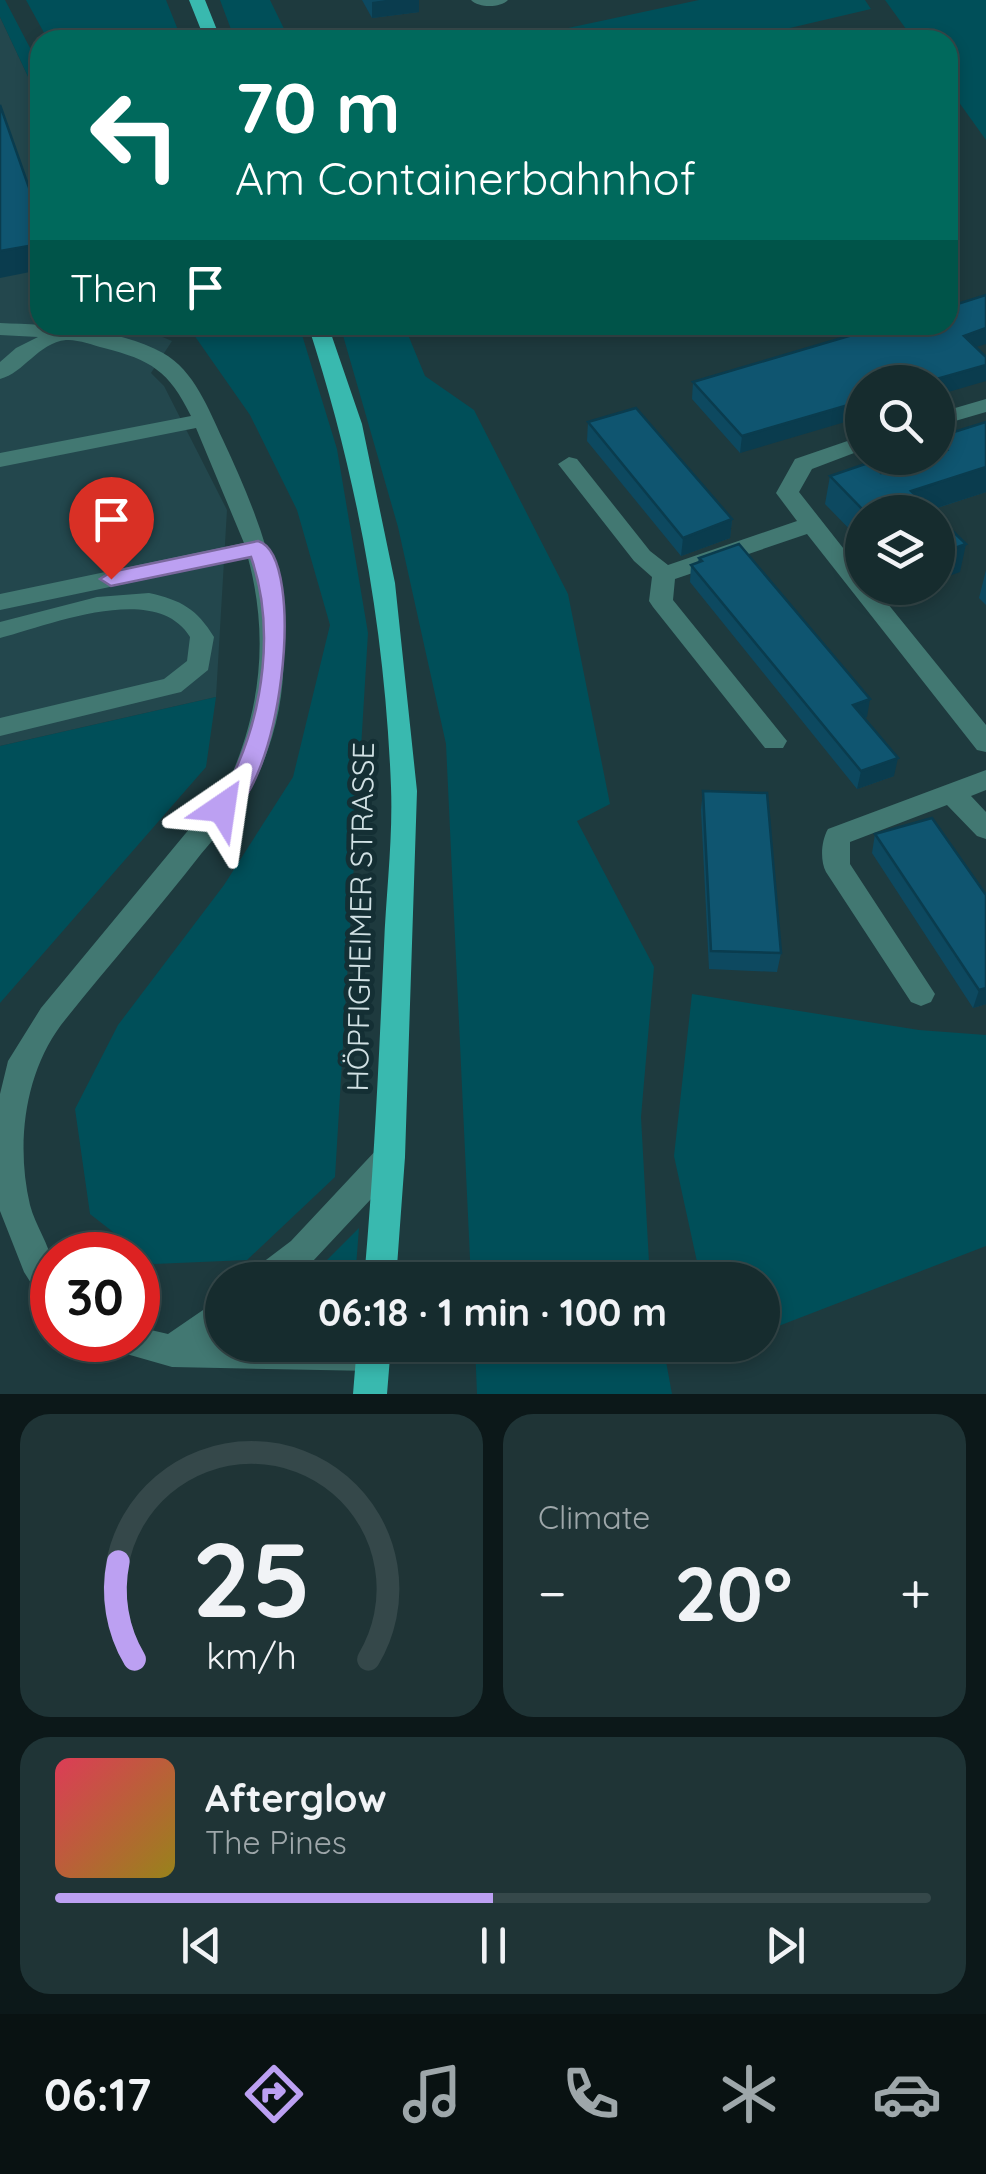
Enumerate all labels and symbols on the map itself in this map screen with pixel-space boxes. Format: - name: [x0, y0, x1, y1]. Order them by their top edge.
- pin: [69, 477, 154, 580]
- street label: HÖPFIGHEIMER STRASSE: [338, 742, 382, 1092]
- position arrow: [170, 756, 274, 860]
- speed limit sign: 30: [30, 1232, 160, 1362]

